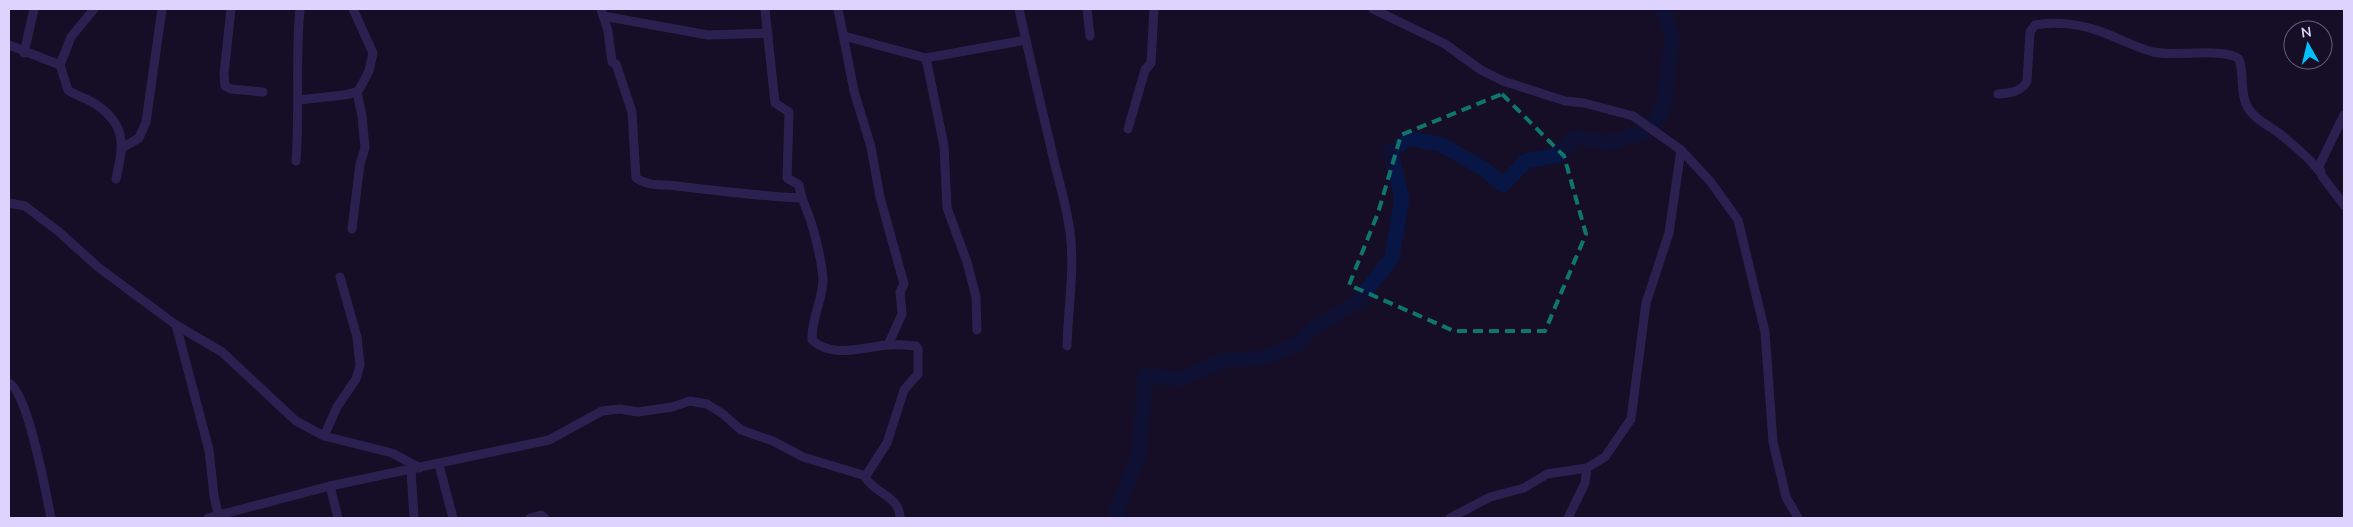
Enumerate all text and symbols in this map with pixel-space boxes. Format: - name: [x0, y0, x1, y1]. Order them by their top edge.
- north arrow: [2283, 20, 2333, 70]
- text: N: [2300, 22, 2313, 43]

